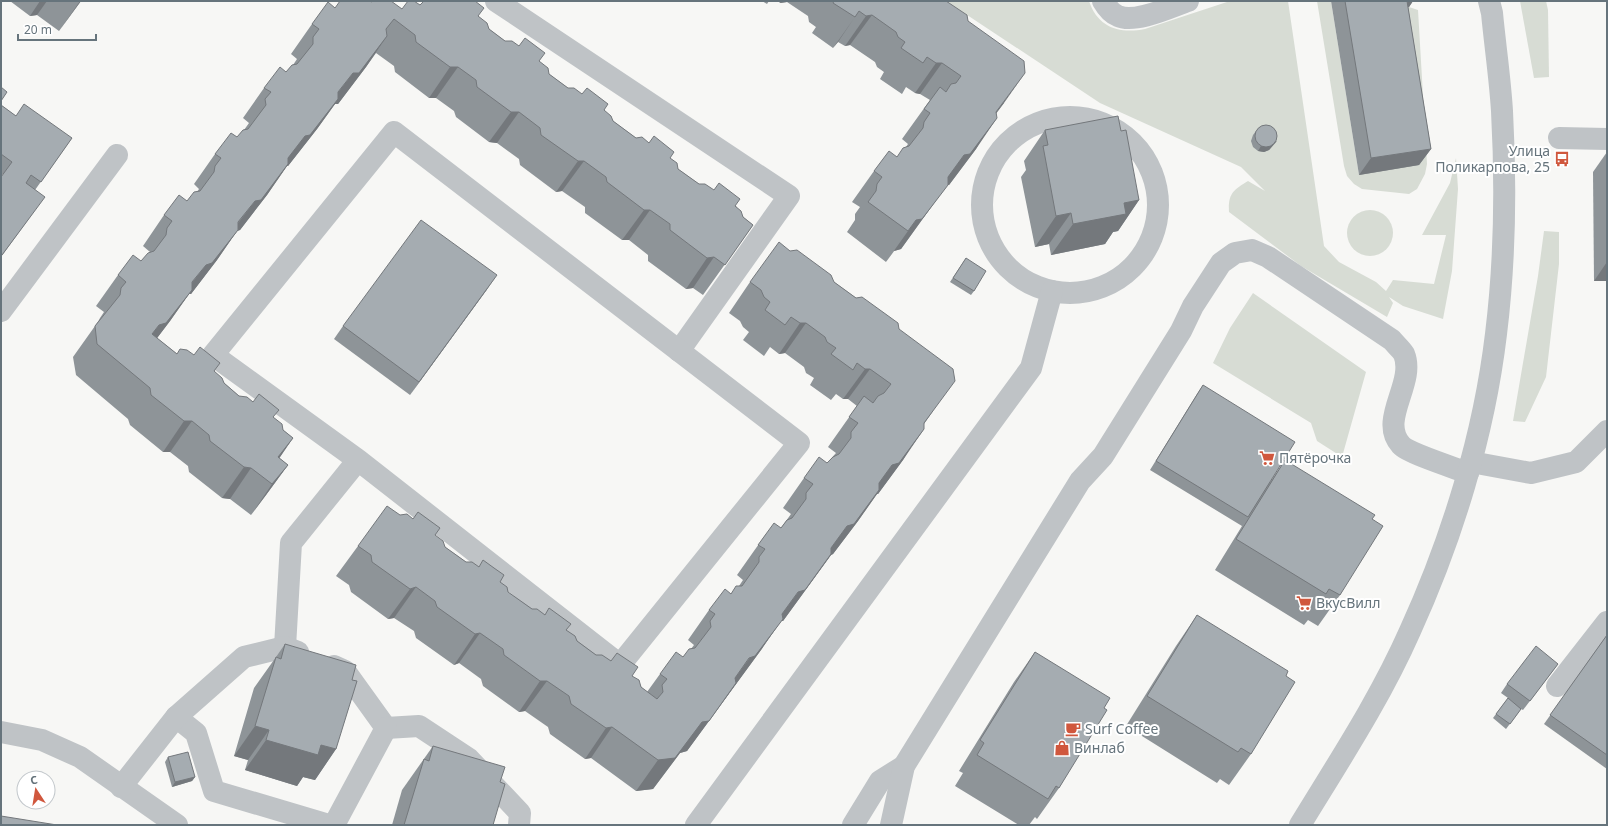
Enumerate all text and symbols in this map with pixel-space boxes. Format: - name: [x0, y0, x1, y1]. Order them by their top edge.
- scale bar: [18, 16, 96, 42]
- text: 20 m: [24, 21, 52, 38]
- place label: Улица Поликарпова, 25: [1435, 141, 1550, 176]
- bus stop icon: Улица Поликарпова, 25: [1553, 150, 1571, 168]
- place label: Пятёрочка: [1279, 448, 1351, 467]
- supermarket icon: Пятёрочка: [1258, 449, 1276, 467]
- place label: ВкусВилл: [1316, 593, 1380, 612]
- supermarket icon: ВкусВилл: [1295, 594, 1313, 612]
- place label: Surf Coffee: [1085, 719, 1158, 738]
- cafe icon: Surf Coffee: [1064, 720, 1082, 738]
- place label: Винлаб: [1074, 738, 1125, 757]
- shop icon: Винлаб: [1053, 739, 1071, 757]
- north arrow: [16, 770, 56, 810]
- text: С: [29, 772, 39, 788]

